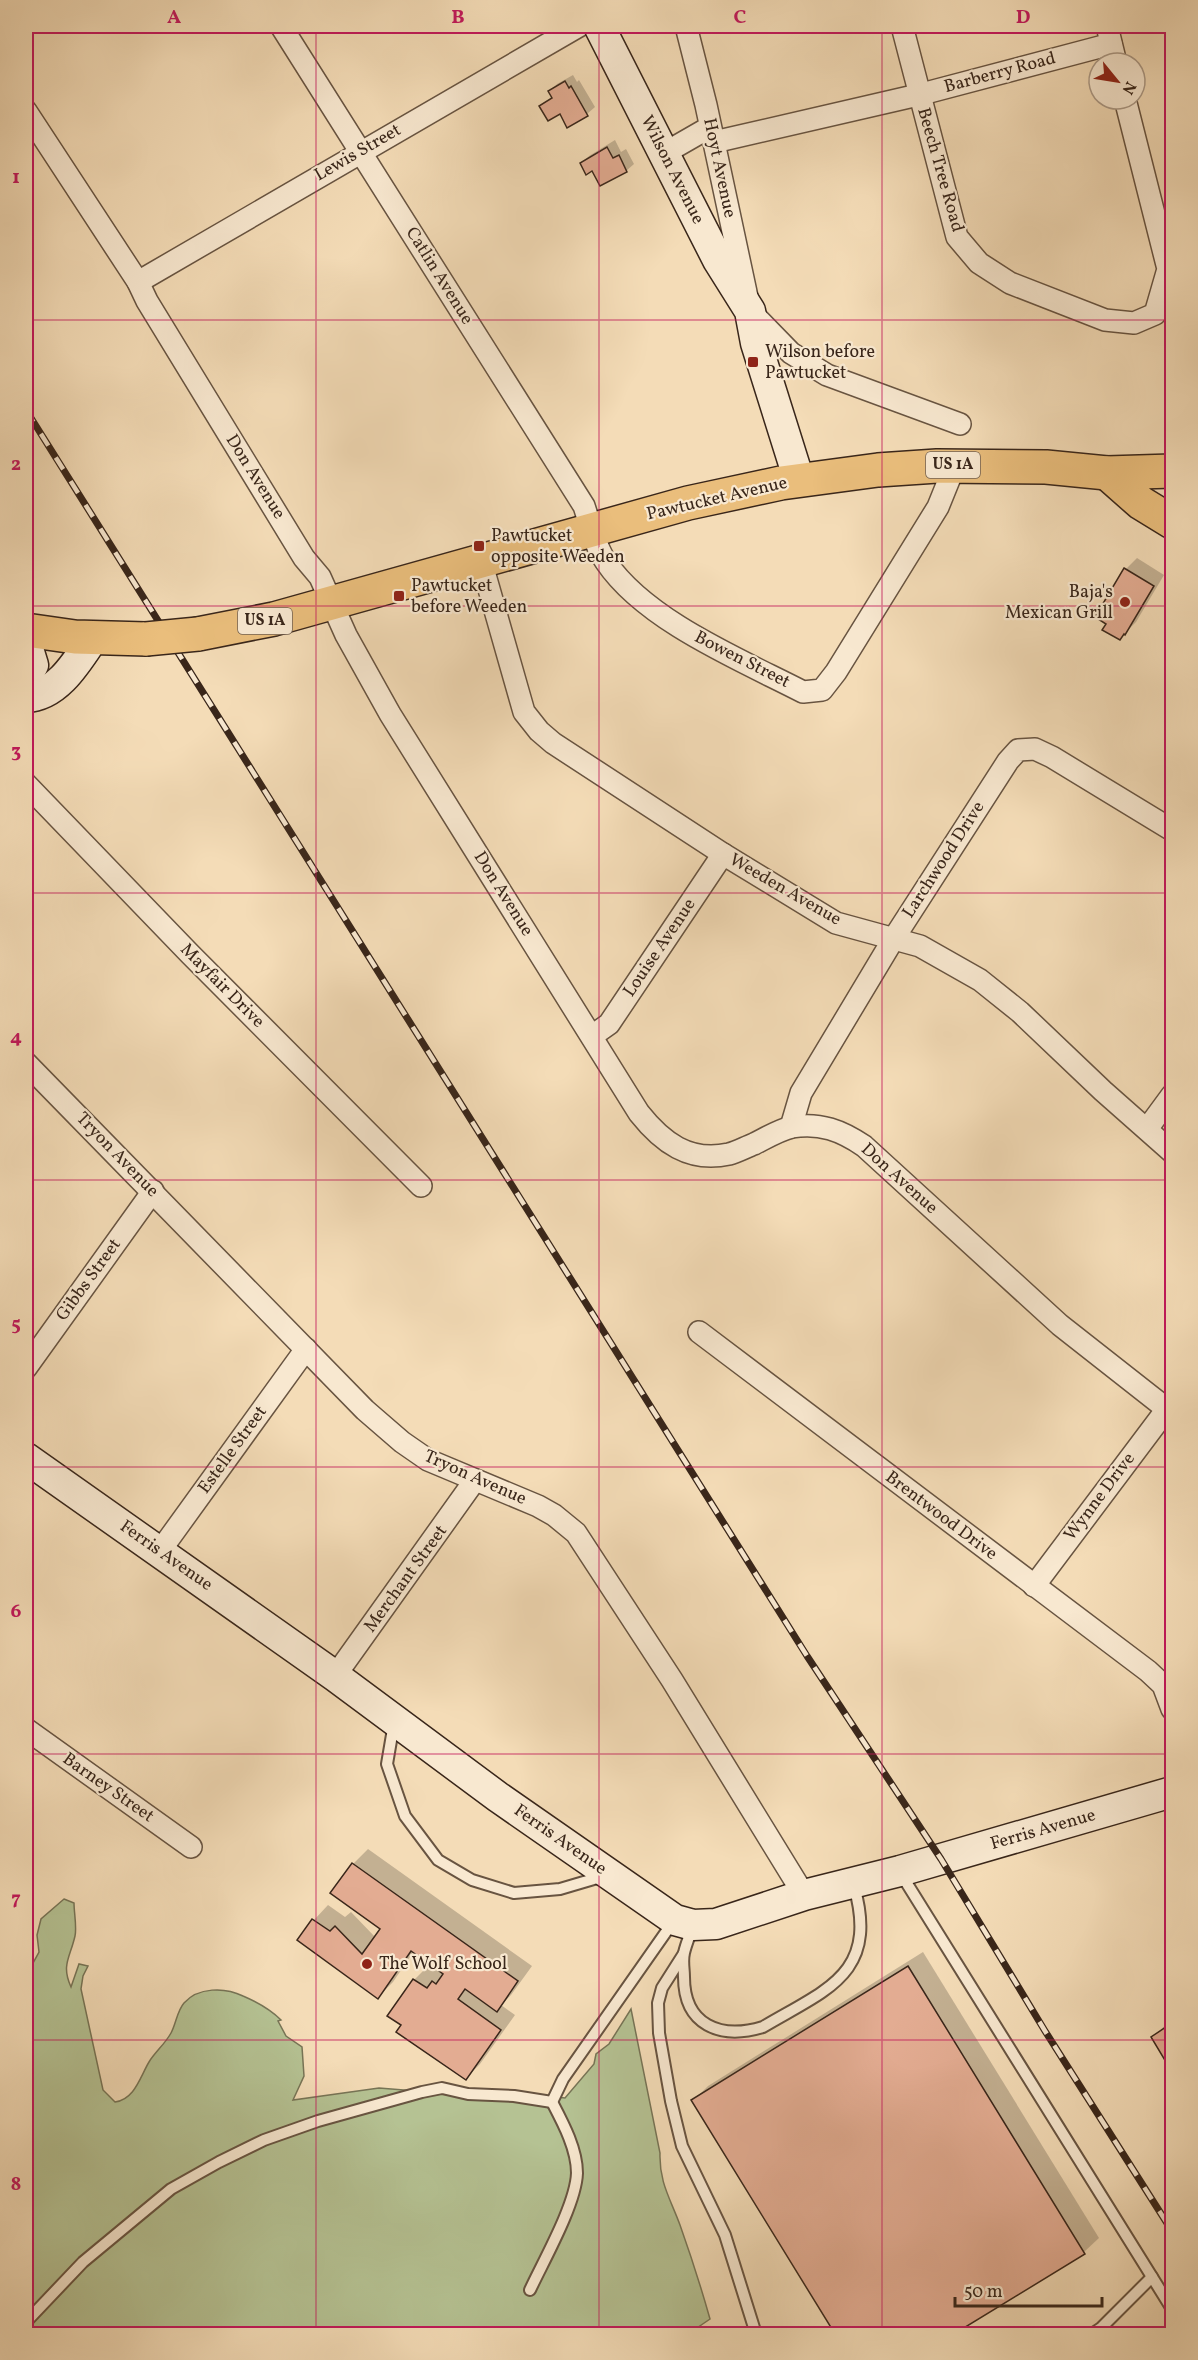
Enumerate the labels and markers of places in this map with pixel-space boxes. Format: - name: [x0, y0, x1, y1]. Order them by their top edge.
- place label: Wilson before Pawtucket: [765, 340, 875, 386]
- marker: Wilson before Pawtucket: [746, 355, 760, 369]
- place label: Pawtucket opposite Weeden: [491, 524, 625, 570]
- marker: Pawtucket opposite Weeden: [472, 539, 486, 553]
- place label: Pawtucket before Weeden: [411, 574, 528, 620]
- place label: Baja's Mexican Grill: [1005, 580, 1113, 626]
- marker: Pawtucket before Weeden: [392, 589, 406, 603]
- marker: Baja's Mexican Grill: [1118, 595, 1132, 609]
- place label: The Wolf School: [379, 1952, 507, 1977]
- marker: The Wolf School: [360, 1957, 374, 1971]

